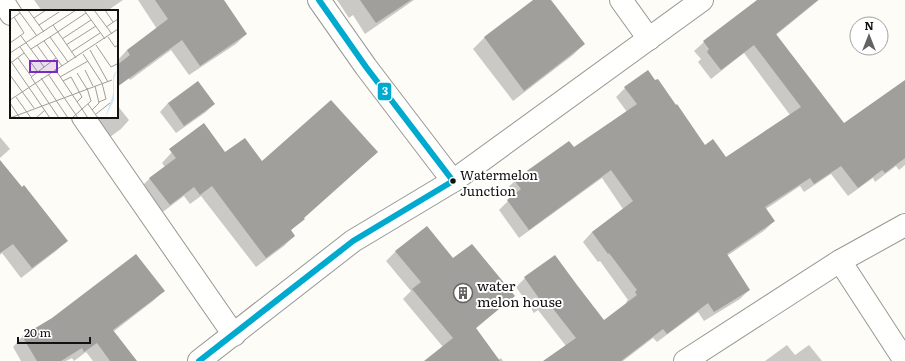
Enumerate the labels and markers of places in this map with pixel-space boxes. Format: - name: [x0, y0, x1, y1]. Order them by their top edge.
- place label: Watermelon Junction: [460, 165, 538, 200]
- marker: Watermelon Junction: [448, 176, 458, 186]
- place label: water melon house: [477, 275, 562, 311]
- building icon: water melon house: [452, 282, 474, 304]

